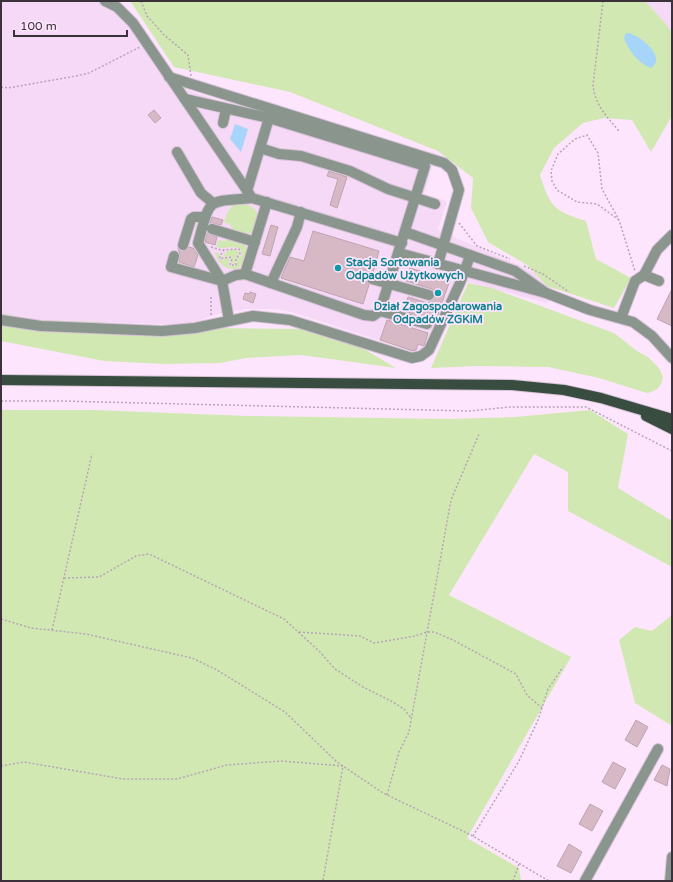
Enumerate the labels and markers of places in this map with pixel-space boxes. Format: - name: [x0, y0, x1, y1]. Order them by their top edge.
- place label: Stacja Sortowania Odpadów Użytkowych: [346, 256, 464, 283]
- marker: Stacja Sortowania Odpadów Użytkowych: [333, 263, 343, 273]
- marker: Dział Zagospodarowania Odpadów ZGKiM: [433, 288, 443, 298]
- place label: Dział Zagospodarowania Odpadów ZGKiM: [374, 300, 502, 327]

